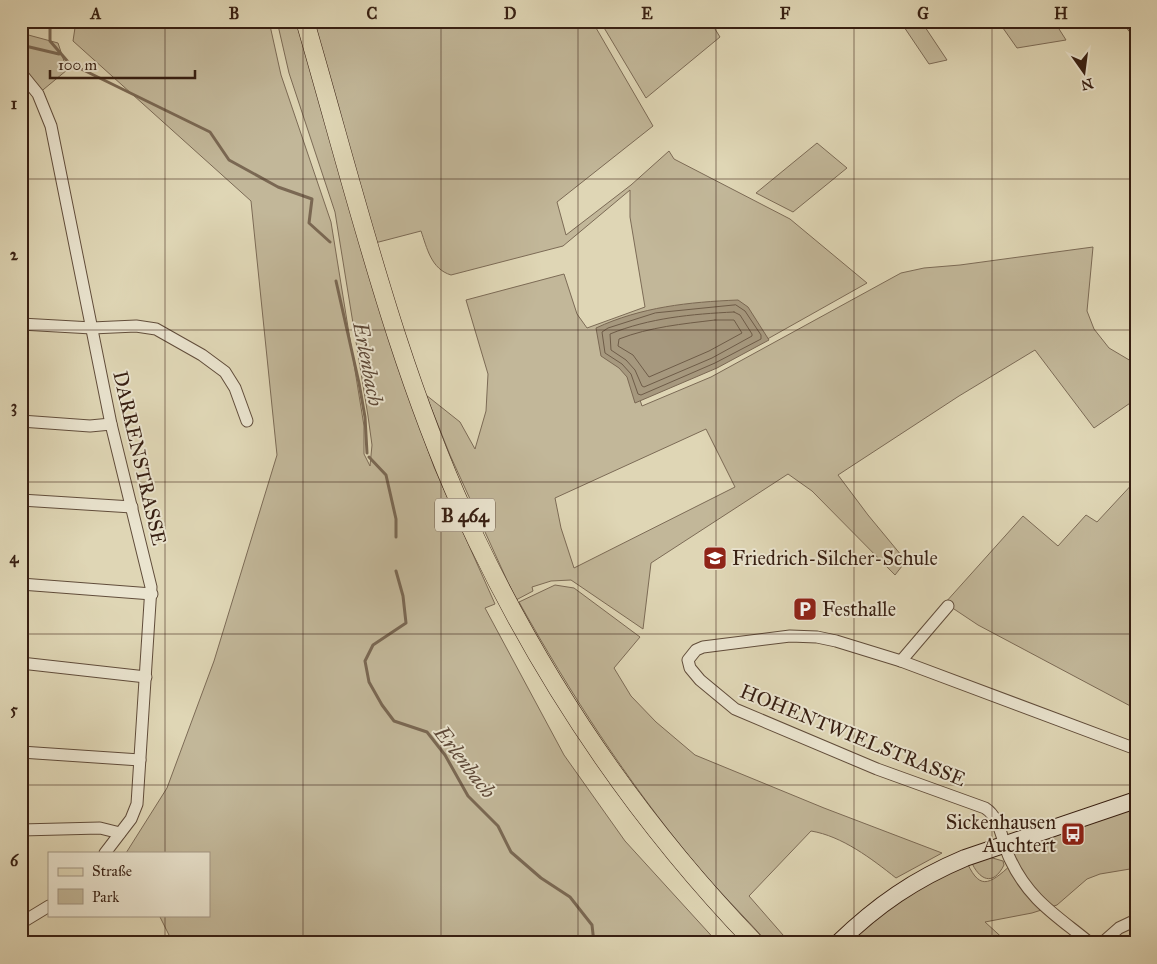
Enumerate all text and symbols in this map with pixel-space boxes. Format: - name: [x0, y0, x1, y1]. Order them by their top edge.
- text: A: [90, 4, 102, 23]
- text: B: [229, 4, 239, 23]
- text: C: [367, 4, 378, 23]
- text: D: [504, 4, 517, 23]
- text: E: [641, 4, 653, 23]
- text: F: [780, 4, 791, 23]
- text: G: [917, 4, 929, 23]
- text: H: [1054, 4, 1068, 23]
- scale bar: [50, 48, 195, 80]
- north arrow: [1060, 48, 1110, 98]
- text: 100 m: [58, 56, 98, 74]
- text: N: [1079, 74, 1095, 94]
- text: 1: [11, 94, 18, 113]
- text: 2: [10, 245, 19, 264]
- water label: Erlenbach: [347, 319, 389, 408]
- street label: DARRENSTRASSE: [108, 368, 172, 548]
- text: 3: [11, 397, 17, 417]
- road number: B 464: [435, 498, 495, 532]
- school or university icon: Friedrich-Silcher-Schule: [702, 545, 728, 571]
- place label: Friedrich-Silcher-Schule: [732, 546, 938, 570]
- text: 4: [10, 548, 20, 568]
- parking icon: Festhalle: [792, 596, 818, 622]
- place label: Festhalle: [822, 597, 896, 621]
- street label: HOHENTWIELSTRASSE: [737, 679, 969, 791]
- text: 5: [10, 700, 18, 719]
- water label: Erlenbach: [428, 720, 501, 804]
- place label: Sickenhausen Auchtert: [946, 810, 1056, 857]
- bus stop icon: Sickenhausen Auchtert: [1060, 821, 1086, 847]
- text: 6: [10, 851, 19, 870]
- legend: [48, 852, 210, 916]
- text: Straße: [92, 862, 132, 880]
- text: Park: [92, 888, 119, 906]

